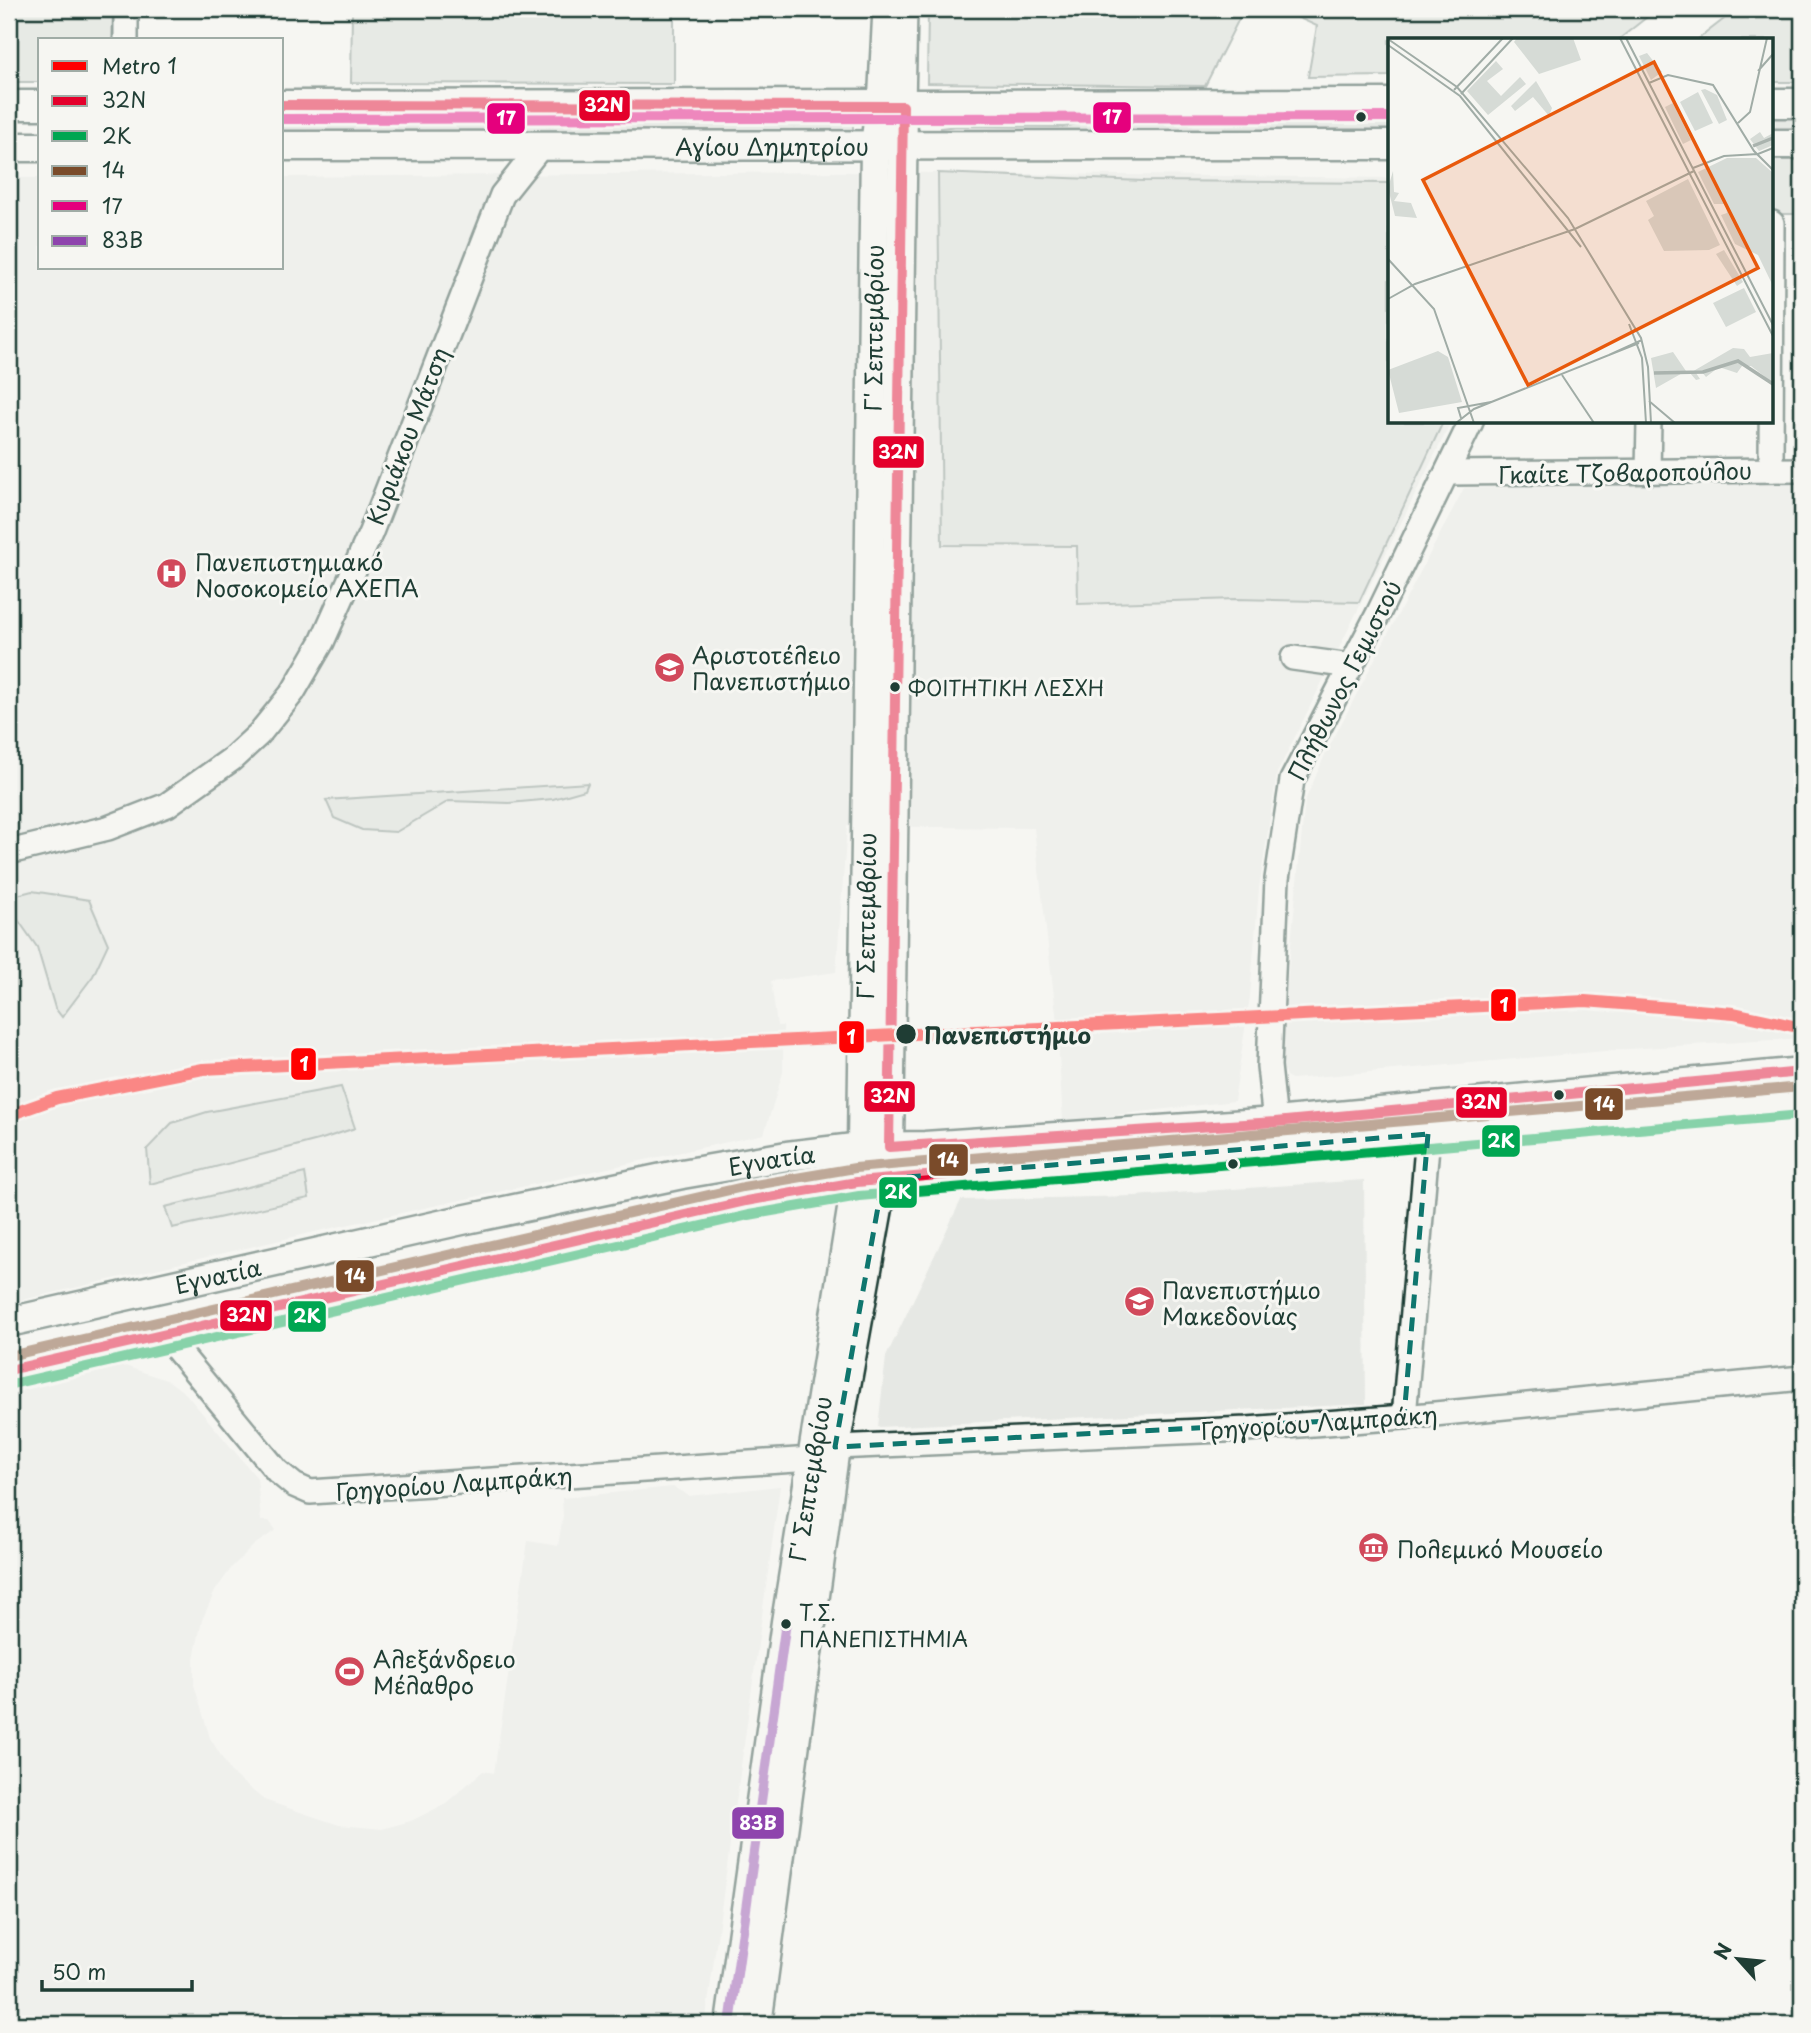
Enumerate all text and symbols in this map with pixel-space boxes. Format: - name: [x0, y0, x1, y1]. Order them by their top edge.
- legend: [38, 38, 284, 270]
- inset map: [1388, 38, 1772, 424]
- text: Metro 1: [102, 49, 177, 81]
- text: 32Ν: [102, 83, 146, 115]
- line badge: 32Ν: [578, 89, 631, 122]
- text: 32Ν: [584, 90, 624, 118]
- line badge: 17: [1092, 101, 1132, 134]
- line badge: 17: [486, 102, 526, 135]
- text: 17: [1102, 102, 1122, 130]
- text: 17: [496, 103, 516, 131]
- unlabelled marker: [1354, 110, 1368, 124]
- text: 2Κ: [102, 119, 132, 151]
- street label: Αγίου Δημητρίου: [675, 128, 869, 163]
- text: 14: [102, 153, 125, 185]
- text: 17: [102, 189, 123, 221]
- text: 83Β: [102, 223, 143, 255]
- street label: Γ' Σεπτεμβρίου: [854, 244, 891, 412]
- street label: Κυριάκου Μάτση: [357, 342, 457, 530]
- line badge: 32Ν: [872, 435, 925, 469]
- text: 32Ν: [878, 437, 918, 465]
- street label: Γκαίτε Τζοβαροπούλου: [1498, 452, 1752, 492]
- place label: Πανεπιστημιακό Νοσοκομείο ΑΧΕΠΑ: [195, 544, 419, 605]
- hospital icon: Πανεπιστημιακό Νοσοκομείο ΑΧΕΠΑ: [155, 557, 189, 591]
- street label: Πλήθωνος Γεμιστού: [1278, 574, 1410, 786]
- place label: Αριστοτέλειο Πανεπιστήμιο: [692, 637, 851, 698]
- school or university icon: Αριστοτέλειο Πανεπιστήμιο: [652, 650, 686, 684]
- place label: ΦΟΙΤΗΤΙΚΗ ΛΕΣΧΗ: [908, 671, 1104, 703]
- marker: ΦΟΙΤΗΤΙΚΗ ΛΕΣΧΗ: [888, 680, 902, 694]
- street label: Γ' Σεπτεμβρίου: [846, 832, 884, 1000]
- line badge: 1: [1490, 988, 1517, 1022]
- text: 1: [1499, 990, 1509, 1018]
- place label: Πανεπιστήμιο: [924, 1017, 1091, 1052]
- line badge: 1: [838, 1020, 865, 1054]
- text: 1: [846, 1022, 856, 1050]
- marker: Πανεπιστήμιο: [894, 1022, 918, 1046]
- line badge: 1: [290, 1047, 317, 1081]
- text: 1: [299, 1049, 309, 1077]
- line badge: 32Ν: [863, 1080, 916, 1113]
- text: 32Ν: [870, 1081, 910, 1109]
- line badge: 32Ν: [1455, 1086, 1508, 1119]
- text: 32Ν: [1461, 1087, 1501, 1115]
- line badge: 14: [1584, 1087, 1624, 1121]
- unlabelled marker: [1552, 1088, 1566, 1102]
- text: 14: [1593, 1089, 1615, 1117]
- line badge: 2Κ: [1481, 1124, 1521, 1158]
- text: 2Κ: [1487, 1126, 1515, 1154]
- street label: Εγνατία: [725, 1135, 817, 1183]
- line badge: 14: [928, 1143, 969, 1177]
- text: 14: [937, 1145, 959, 1173]
- unlabelled marker: [1226, 1157, 1240, 1171]
- line badge: 2Κ: [878, 1176, 918, 1209]
- text: 2Κ: [884, 1177, 912, 1205]
- street label: Εγνατία: [171, 1248, 264, 1302]
- line badge: 14: [335, 1259, 375, 1293]
- text: 14: [344, 1261, 366, 1289]
- place label: Πανεπιστήμιο Μακεδονίας: [1162, 1272, 1321, 1333]
- school or university icon: Πανεπιστήμιο Μακεδονίας: [1122, 1285, 1156, 1319]
- line badge: 32Ν: [219, 1299, 273, 1332]
- text: 32Ν: [226, 1300, 266, 1328]
- line badge: 2Κ: [287, 1300, 327, 1333]
- text: 2Κ: [293, 1301, 321, 1329]
- street label: Γ' Σεπτεμβρίου: [778, 1393, 839, 1564]
- street label: Γρηγορίου Λαμπράκη: [1199, 1396, 1439, 1448]
- street label: Γρηγορίου Λαμπράκη: [334, 1457, 574, 1509]
- museum icon: Πολεμικό Μουσείο: [1357, 1531, 1391, 1565]
- place label: Πολεμικό Μουσείο: [1397, 1531, 1603, 1566]
- place label: Τ.Σ. ΠΑΝΕΠΙΣΤΗΜΙΑ: [799, 1596, 968, 1654]
- marker: Τ.Σ. ΠΑΝΕΠΙΣΤΗΜΙΑ: [779, 1617, 793, 1631]
- place label: Αλεξάνδρειο Μέλαθρο: [373, 1641, 516, 1702]
- sports icon: Αλεξάνδρειο Μέλαθρο: [333, 1654, 367, 1688]
- line badge: 83Β: [731, 1806, 785, 1840]
- text: 83Β: [739, 1808, 777, 1836]
- north arrow: [1702, 1924, 1772, 1994]
- text: N: [1706, 1938, 1738, 1964]
- scale bar: [42, 1949, 192, 1993]
- text: 50 m: [52, 1955, 106, 1987]

